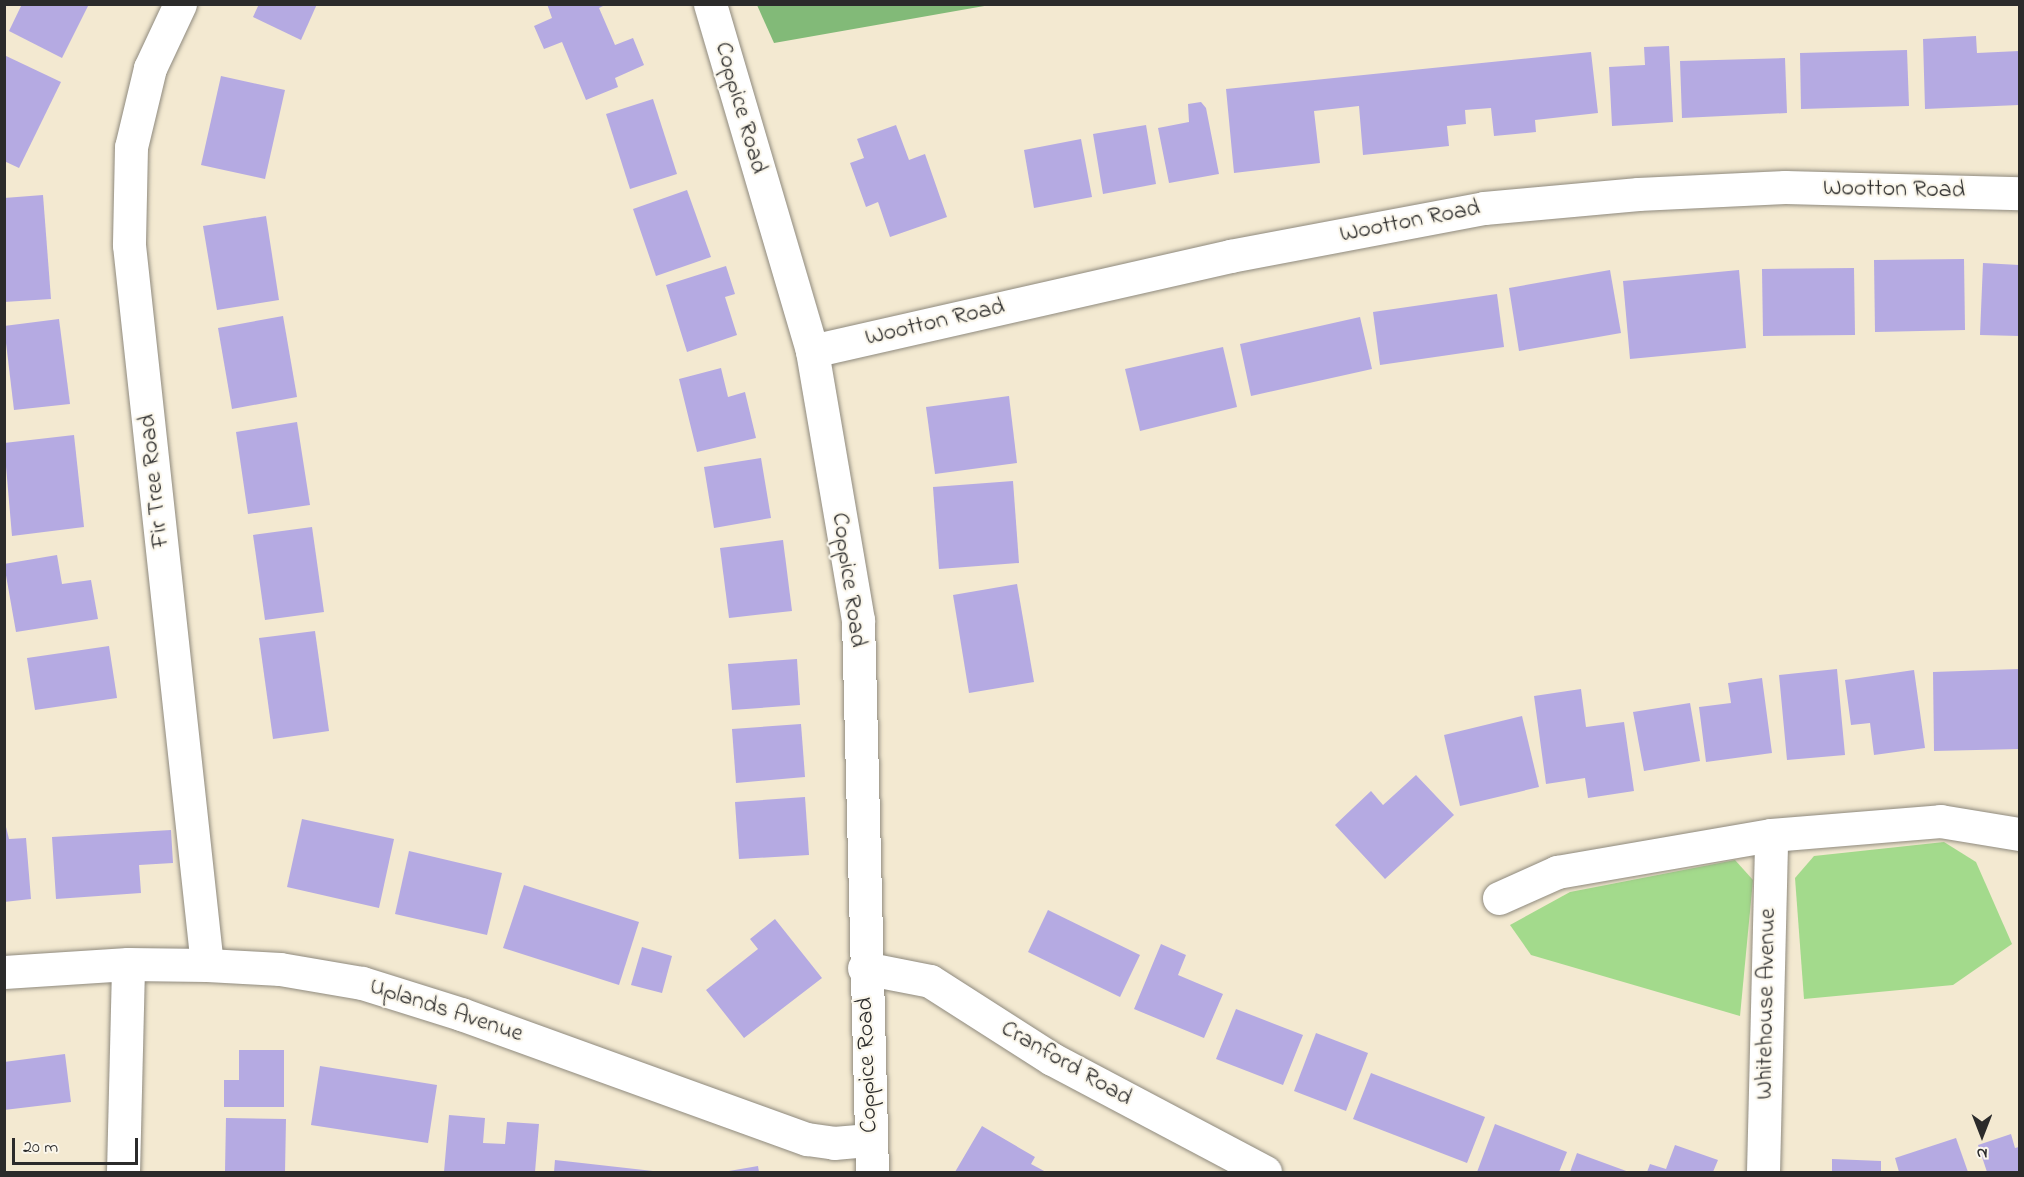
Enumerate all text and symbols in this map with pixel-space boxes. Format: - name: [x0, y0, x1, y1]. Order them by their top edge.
- street label: Coppice Road: [707, 39, 773, 177]
- street label: Wootton Road: [1823, 174, 1965, 206]
- street label: Wootton Road: [1337, 194, 1483, 250]
- street label: Wootton Road: [862, 293, 1008, 353]
- street label: Fir Tree Road: [134, 413, 176, 549]
- street label: Coppice Road: [824, 511, 872, 649]
- street label: Whitehouse Avenue: [1751, 908, 1783, 1100]
- street label: Uplands Avenue: [366, 973, 526, 1049]
- street label: Coppice Road: [851, 997, 885, 1133]
- street label: Cranford Road: [995, 1015, 1137, 1113]
- north arrow: [1952, 1105, 2012, 1165]
- scale bar: [15, 1126, 141, 1164]
- text: 20 m: [23, 1135, 58, 1161]
- text: N: [1977, 1141, 1987, 1165]

